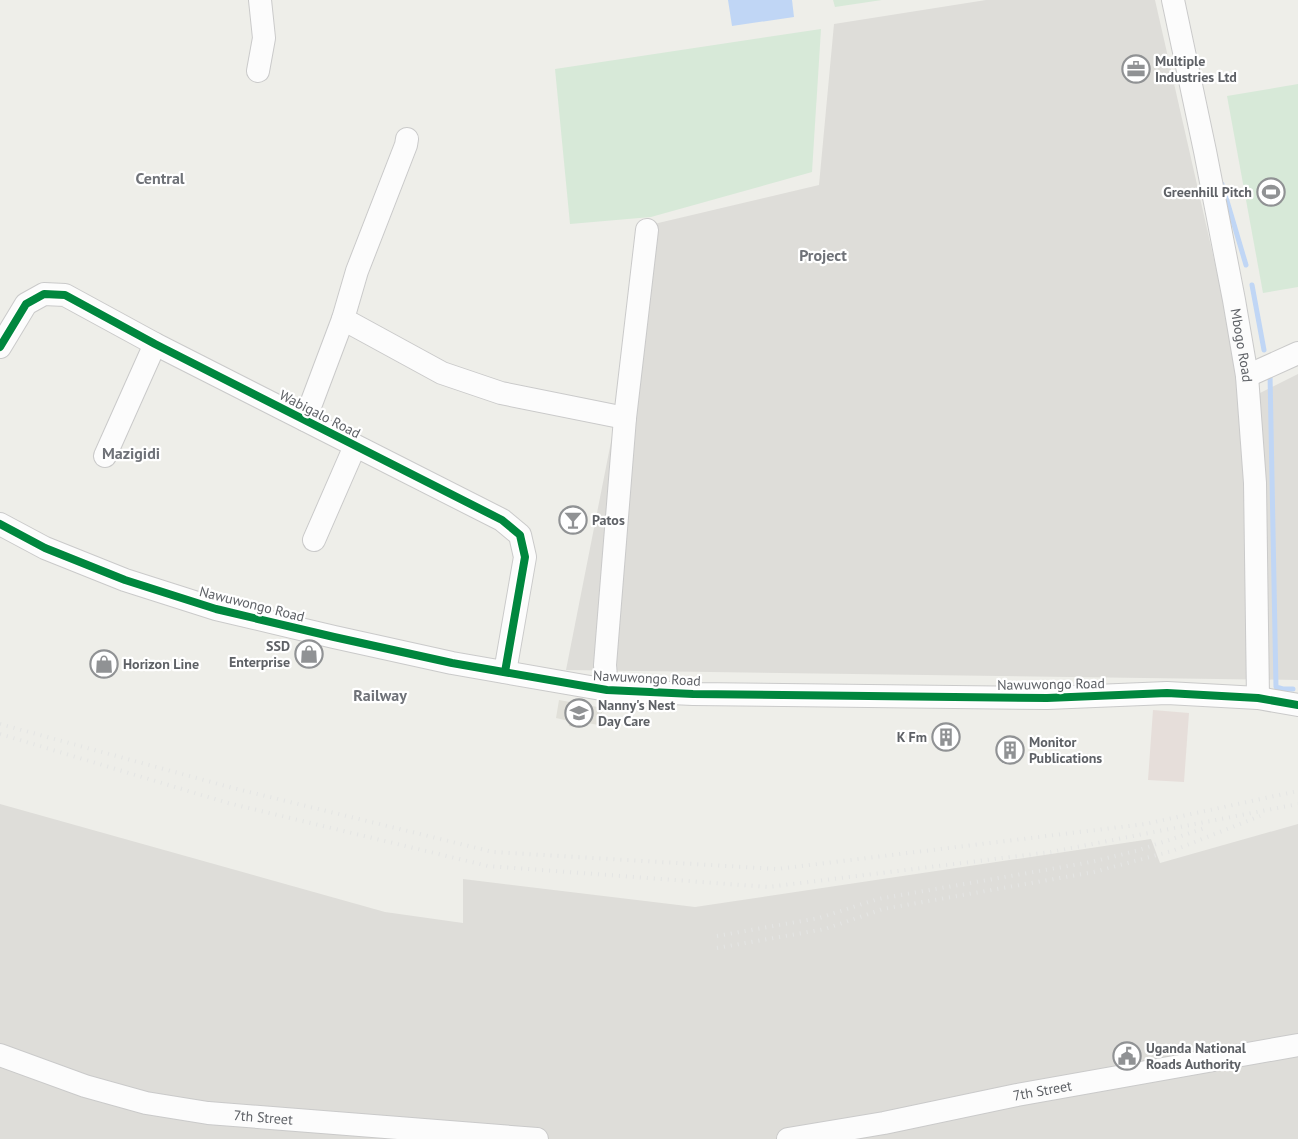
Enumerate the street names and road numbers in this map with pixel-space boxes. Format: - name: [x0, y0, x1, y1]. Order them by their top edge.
- street label: Mbogo Road: [1227, 307, 1256, 383]
- street label: Wabigalo Road: [276, 386, 364, 442]
- street label: Nawuwongo Road: [197, 582, 307, 626]
- street label: Nawuwongo Road: [593, 666, 701, 690]
- street label: Nawuwongo Road: [997, 674, 1105, 694]
- street label: 7th Street: [1011, 1076, 1073, 1105]
- street label: 7th Street: [233, 1106, 294, 1129]

